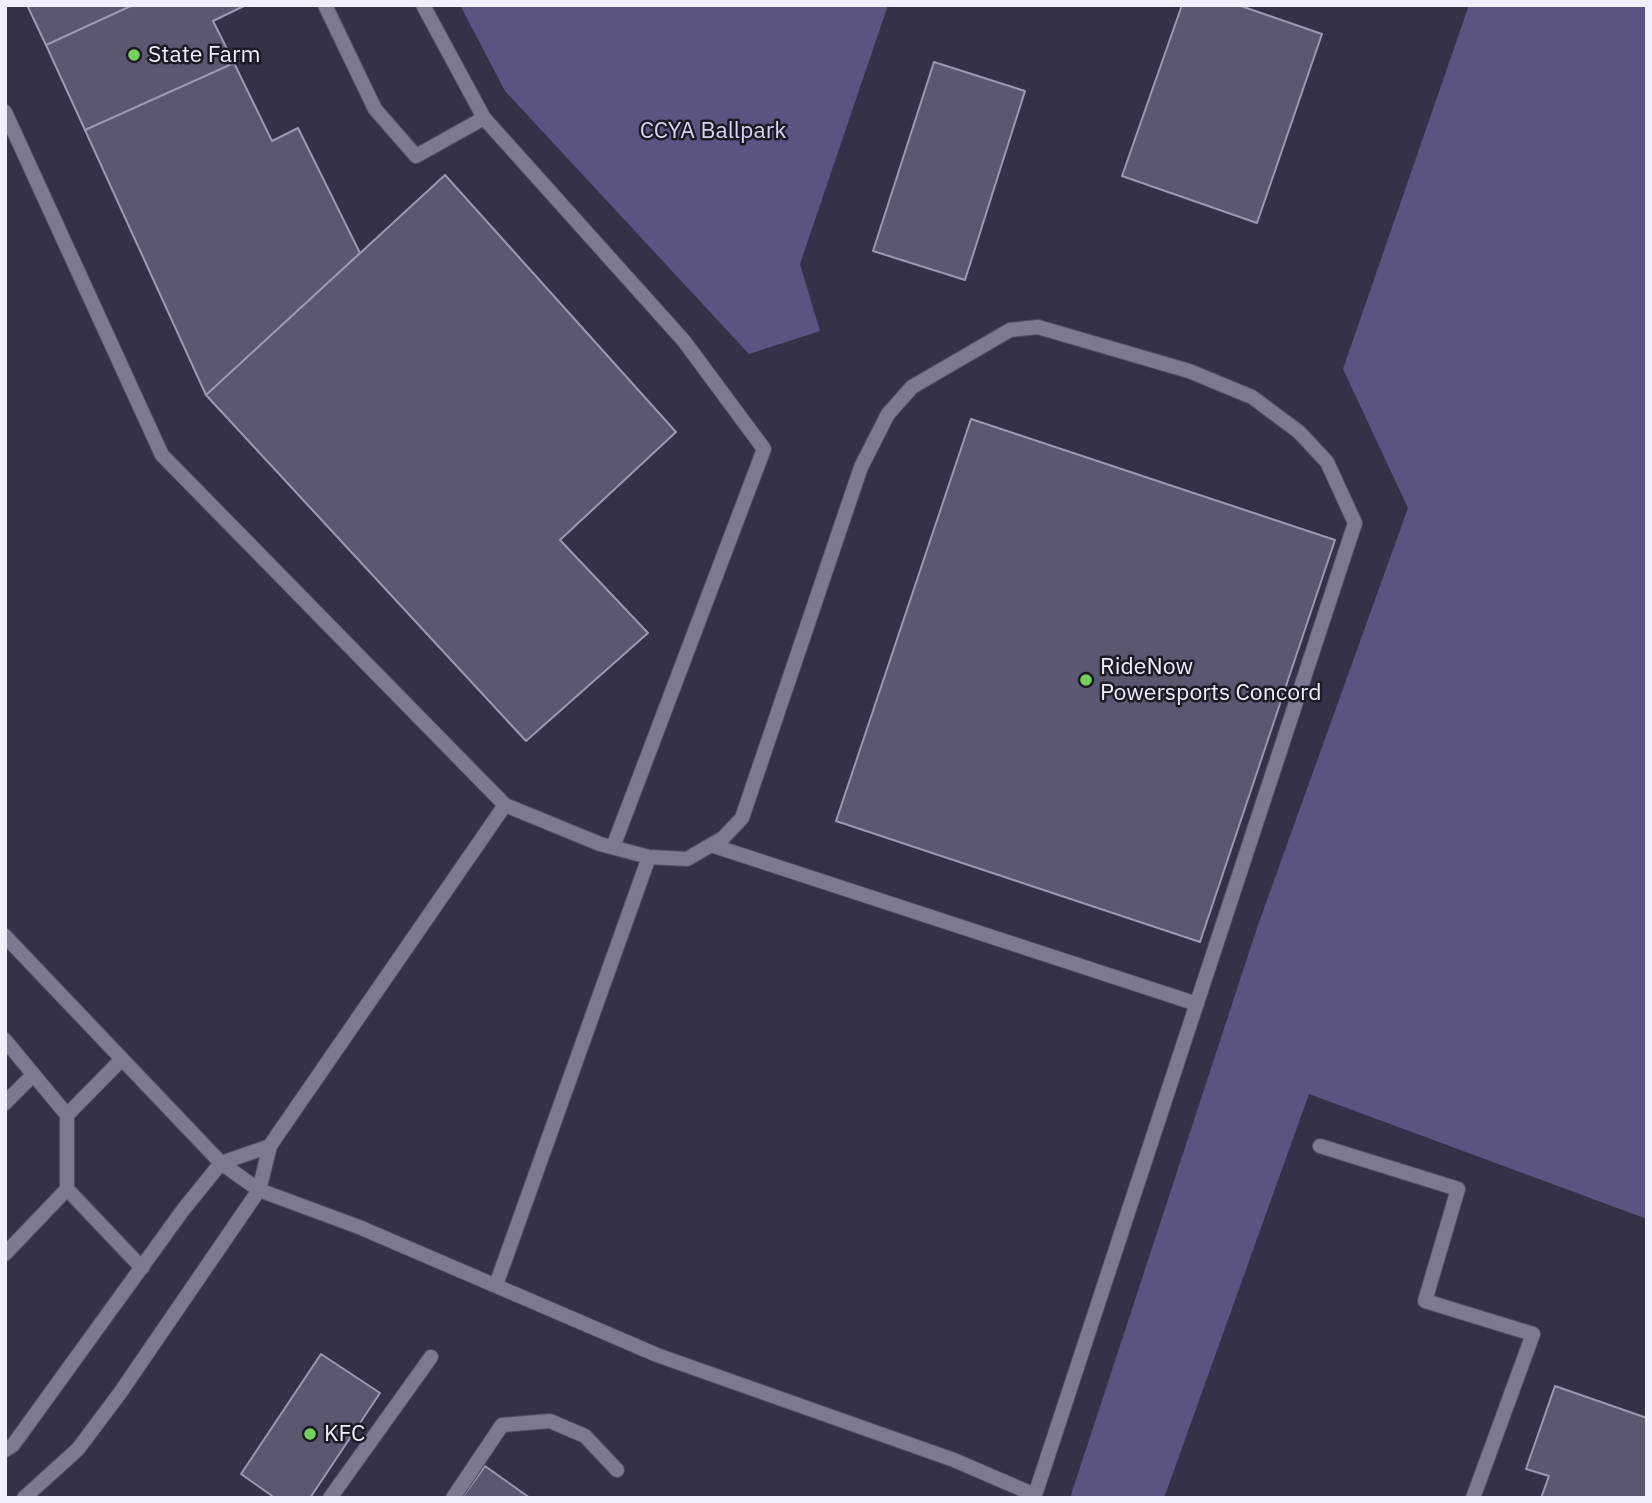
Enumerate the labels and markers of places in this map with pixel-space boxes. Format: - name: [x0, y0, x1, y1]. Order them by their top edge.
- place label: State Farm: [148, 41, 260, 69]
- marker: State Farm: [126, 47, 142, 63]
- place label: RideNow Powersports Concord: [1100, 653, 1322, 707]
- marker: RideNow Powersports Concord: [1078, 672, 1094, 688]
- place label: KFC: [324, 1420, 365, 1448]
- marker: KFC: [302, 1426, 318, 1442]

